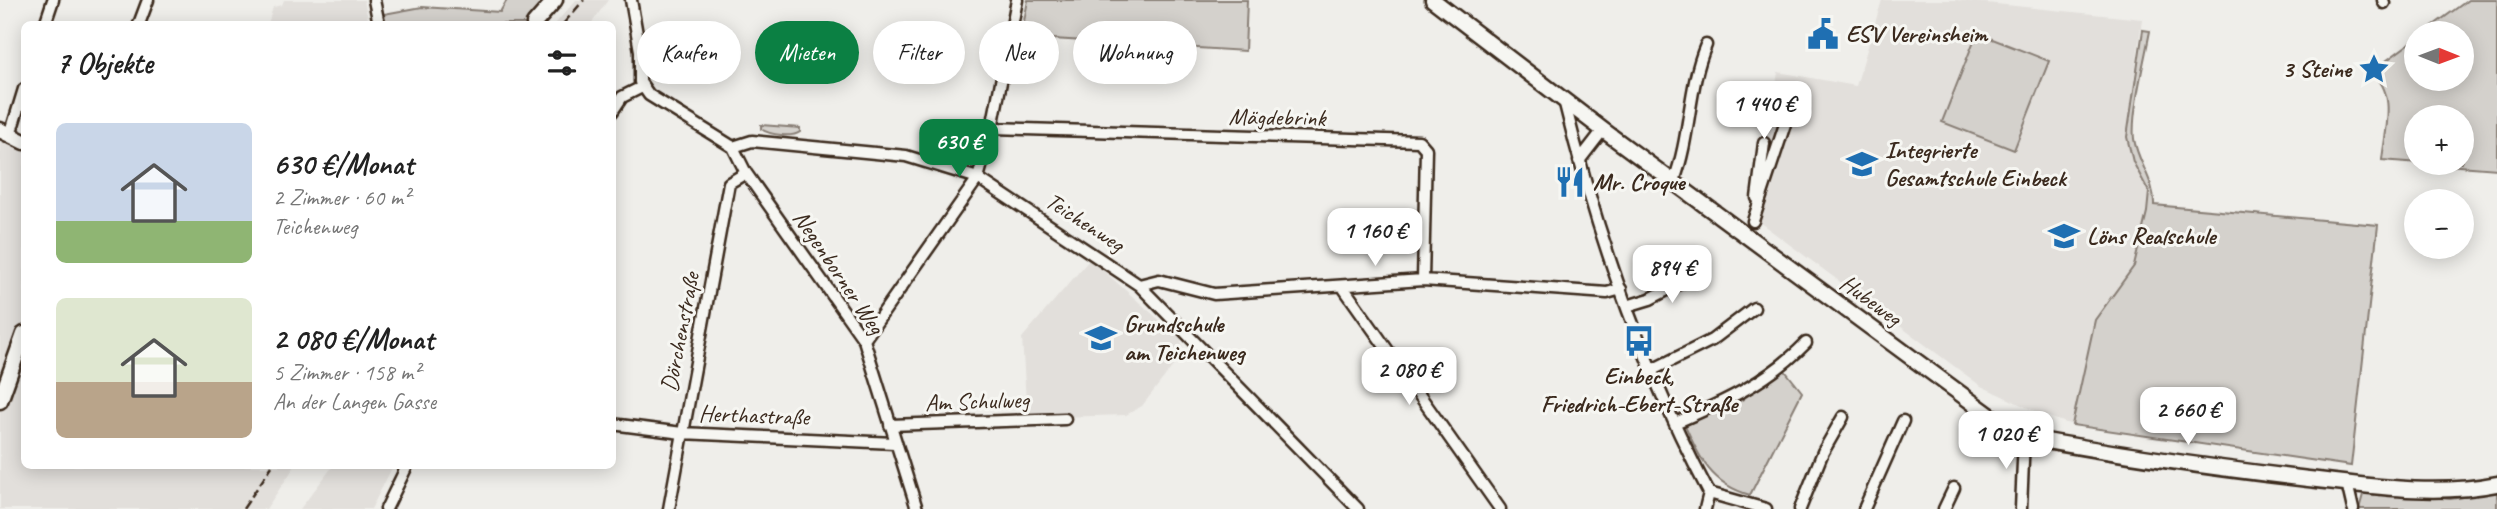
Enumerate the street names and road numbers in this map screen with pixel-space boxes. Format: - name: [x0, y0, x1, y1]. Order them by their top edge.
- street label: Mägdebrink: [1228, 101, 1328, 133]
- street label: Teichenweg: [1040, 185, 1132, 260]
- street label: Negenborner Weg: [786, 204, 892, 341]
- street label: Dörchenstraße: [654, 268, 707, 394]
- street label: Hubeweg: [1834, 268, 1909, 333]
- street label: Am Schulweg: [924, 384, 1031, 418]
- street label: Herthastraße: [698, 398, 812, 432]

